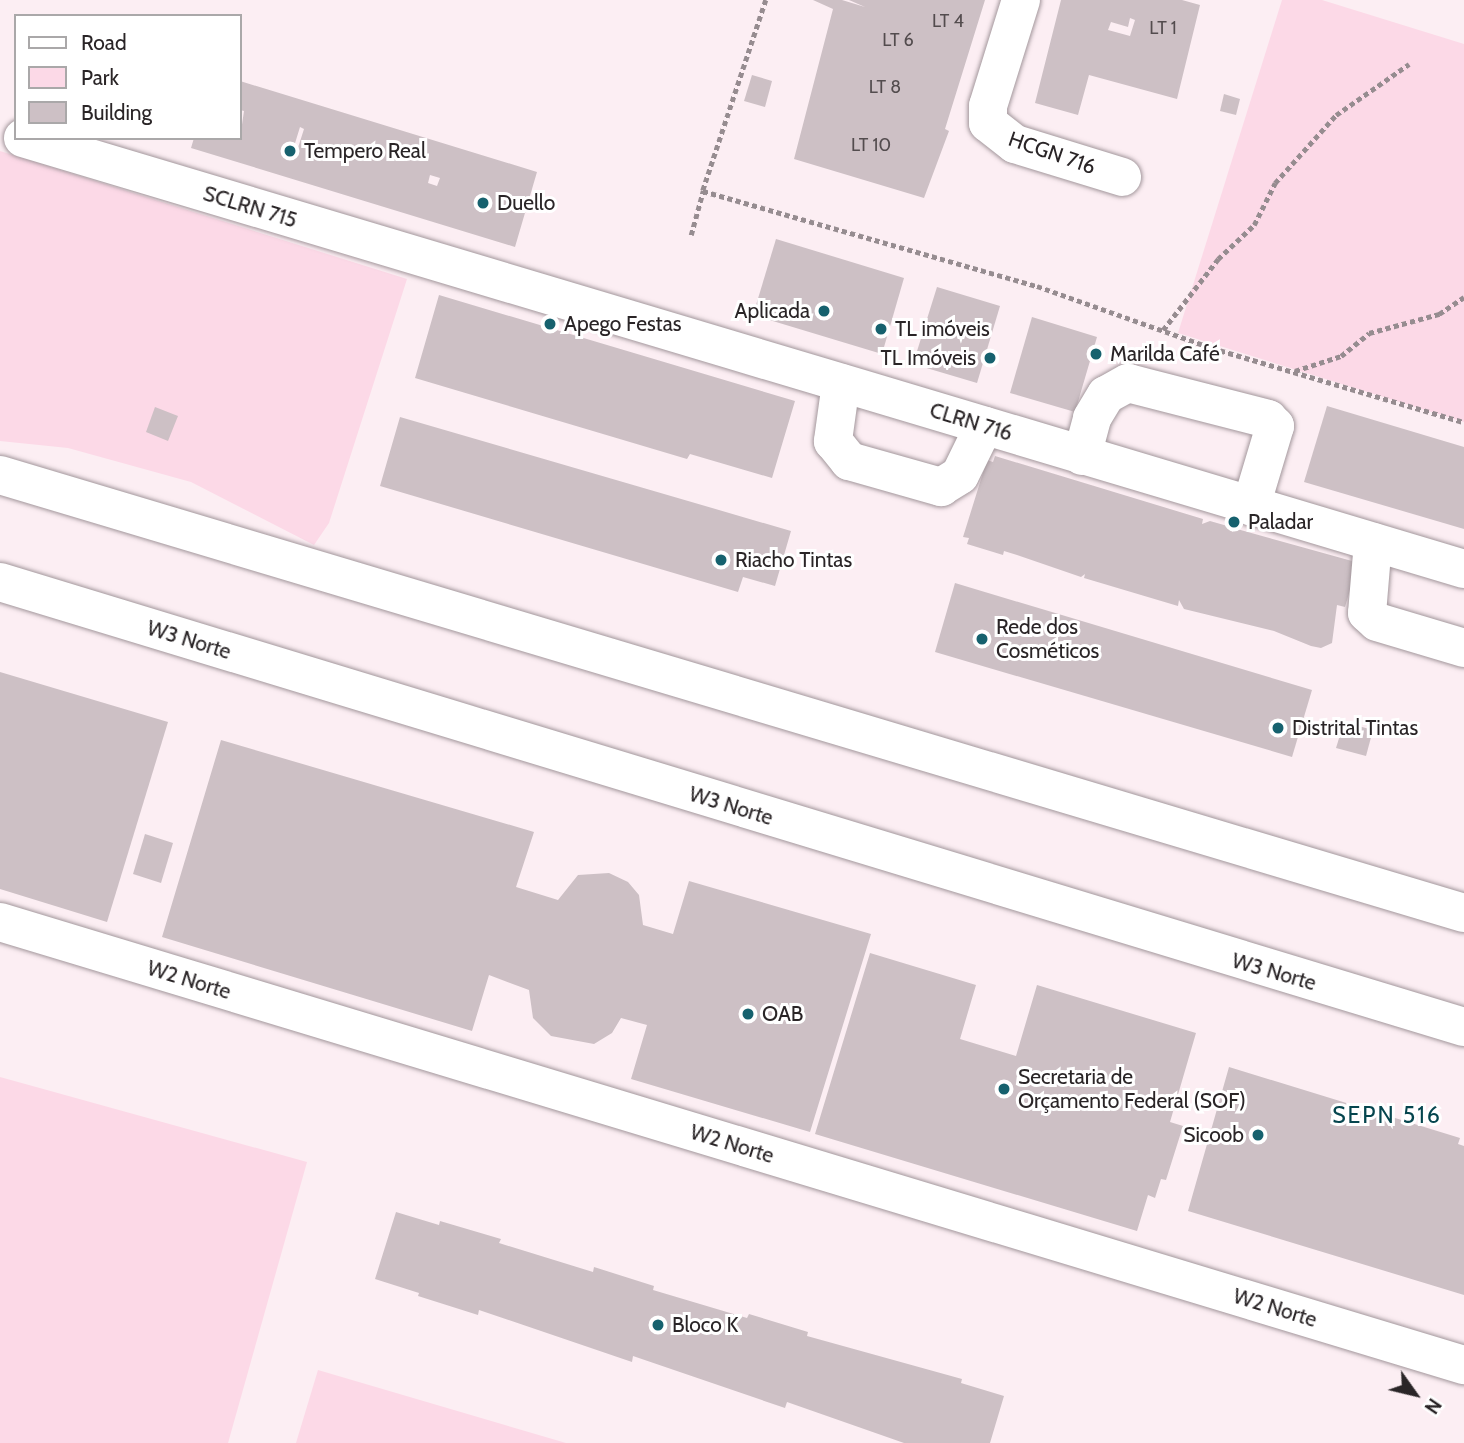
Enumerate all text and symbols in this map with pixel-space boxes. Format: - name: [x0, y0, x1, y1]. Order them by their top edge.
- house number: LT 4: [932, 10, 964, 32]
- legend: [14, 14, 242, 140]
- house number: LT 1: [1149, 17, 1177, 39]
- house number: LT 6: [882, 29, 914, 51]
- text: Road: [81, 30, 127, 55]
- text: Park: [81, 65, 119, 90]
- house number: LT 8: [869, 76, 901, 98]
- text: Building: [81, 100, 152, 125]
- street label: HCGN 716: [1005, 126, 1099, 180]
- house number: LT 10: [851, 134, 891, 156]
- place label: Tempero Real: [304, 138, 426, 164]
- marker: Tempero Real: [282, 143, 298, 159]
- street label: SCLRN 715: [200, 181, 300, 233]
- place label: Duello: [497, 190, 555, 216]
- marker: Duello: [475, 195, 491, 211]
- place label: Aplicada: [735, 298, 810, 324]
- marker: Aplicada: [816, 303, 832, 319]
- place label: Apego Festas: [564, 311, 681, 337]
- marker: Apego Festas: [542, 316, 558, 332]
- place label: TL imóveis: [895, 316, 990, 342]
- marker: TL imóveis: [873, 321, 889, 337]
- place label: Marilda Café: [1110, 341, 1220, 367]
- place label: TL Imóveis: [881, 345, 976, 371]
- marker: Marilda Café: [1088, 346, 1104, 362]
- marker: TL Imóveis: [982, 350, 998, 366]
- street label: CLRN 716: [927, 398, 1015, 446]
- place label: Paladar: [1248, 509, 1313, 535]
- marker: Paladar: [1226, 514, 1242, 530]
- place label: Riacho Tintas: [735, 547, 852, 573]
- marker: Riacho Tintas: [713, 552, 729, 568]
- place label: Rede dos Cosméticos: [996, 614, 1099, 664]
- street label: W3 Norte: [144, 615, 234, 665]
- marker: Rede dos Cosméticos: [974, 631, 990, 647]
- place label: Distrital Tintas: [1292, 715, 1418, 741]
- marker: Distrital Tintas: [1270, 720, 1286, 736]
- street label: W3 Norte: [686, 781, 776, 831]
- street label: W3 Norte: [1229, 948, 1319, 996]
- street label: W2 Norte: [144, 955, 234, 1005]
- place label: OAB: [762, 1001, 803, 1027]
- marker: OAB: [740, 1006, 756, 1022]
- place label: Secretaria de Orçamento Federal (SOF): [1018, 1064, 1246, 1114]
- marker: Secretaria de Orçamento Federal (SOF): [996, 1081, 1012, 1097]
- district label: SEPN 516: [1333, 1101, 1441, 1129]
- street label: W2 Norte: [687, 1119, 777, 1169]
- place label: Sicoob: [1183, 1122, 1244, 1148]
- marker: Sicoob: [1250, 1127, 1266, 1143]
- street label: W2 Norte: [1230, 1283, 1320, 1333]
- place label: Bloco K: [672, 1312, 738, 1338]
- marker: Bloco K: [650, 1317, 666, 1333]
- north arrow: [1380, 1359, 1450, 1429]
- text: N: [1420, 1394, 1446, 1418]

